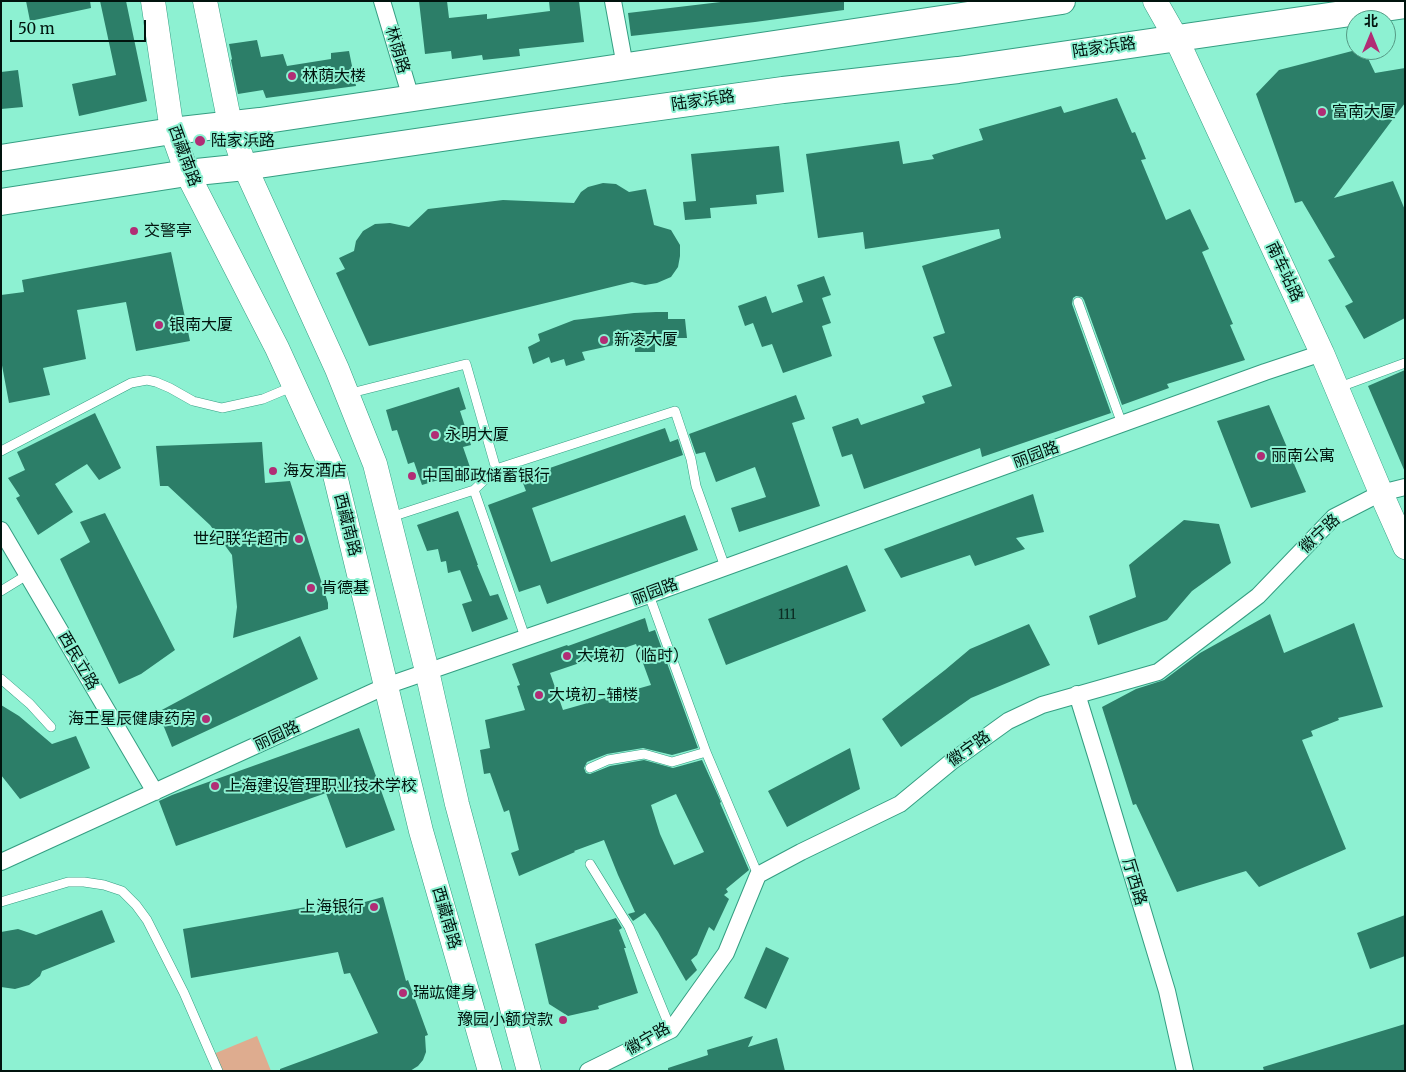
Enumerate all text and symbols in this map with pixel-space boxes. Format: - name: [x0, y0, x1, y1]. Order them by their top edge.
- scale bar: [12, 10, 149, 42]
- north arrow: [1346, 10, 1396, 60]
- text: 北: [1364, 12, 1378, 30]
- text: 50 m: [18, 19, 55, 38]
- street label: 林荫路: [381, 24, 413, 76]
- street label: 陆家浜路: [1071, 34, 1137, 62]
- place label: 林荫大楼: [302, 66, 366, 86]
- marker: 林荫大楼: [286, 70, 298, 82]
- street label: 陆家浜路: [670, 87, 736, 115]
- place label: 富南大厦: [1332, 102, 1396, 122]
- marker: 富南大厦: [1316, 106, 1328, 118]
- street label: 西藏南路: [164, 123, 204, 189]
- place label: 陆家浜路: [211, 131, 275, 151]
- marker: 陆家浜路: [193, 134, 207, 148]
- place label: 交警亭: [144, 221, 192, 241]
- marker: 交警亭: [128, 225, 140, 237]
- street label: 南车站路: [1262, 239, 1306, 305]
- place label: 银南大厦: [169, 315, 233, 335]
- marker: 银南大厦: [153, 319, 165, 331]
- place label: 新凌大厦: [614, 330, 678, 350]
- marker: 新凌大厦: [598, 334, 610, 346]
- place label: 永明大厦: [445, 425, 509, 445]
- marker: 永明大厦: [429, 429, 441, 441]
- street label: 丽园路: [1010, 438, 1062, 472]
- place label: 丽南公寓: [1271, 446, 1335, 466]
- marker: 丽南公寓: [1255, 450, 1267, 462]
- place label: 海友酒店: [283, 461, 347, 481]
- marker: 海友酒店: [267, 465, 279, 477]
- place label: 中国邮政储蓄银行: [422, 466, 550, 486]
- marker: 中国邮政储蓄银行: [406, 470, 418, 482]
- street label: 西藏南路: [330, 492, 364, 558]
- street label: 徽宁路: [1296, 511, 1344, 557]
- place label: 世纪联华超市: [193, 529, 289, 549]
- marker: 世纪联华超市: [293, 533, 305, 545]
- street label: 丽园路: [629, 575, 681, 609]
- place label: 肯德基: [321, 578, 369, 598]
- marker: 肯德基: [305, 582, 317, 594]
- house number: 111: [778, 607, 796, 623]
- street label: 西民立路: [54, 628, 102, 694]
- place label: 大境初（临时）: [577, 646, 689, 666]
- marker: 大境初（临时）: [561, 650, 573, 662]
- place label: 大境初-辅楼: [549, 685, 638, 705]
- marker: 大境初-辅楼: [533, 689, 545, 701]
- place label: 海王星辰健康药房: [68, 709, 196, 729]
- marker: 海王星辰健康药房: [200, 713, 212, 725]
- street label: 丽园路: [251, 717, 303, 755]
- street label: 徽宁路: [944, 727, 994, 771]
- place label: 上海建设管理职业技术学校: [225, 776, 417, 796]
- marker: 上海建设管理职业技术学校: [209, 780, 221, 792]
- street label: 厅西路: [1118, 856, 1150, 908]
- street label: 西藏南路: [428, 885, 464, 951]
- place label: 上海银行: [300, 897, 364, 917]
- marker: 上海银行: [368, 901, 380, 913]
- place label: 瑞竑健身: [413, 983, 477, 1003]
- marker: 瑞竑健身: [397, 987, 409, 999]
- place label: 豫园小额贷款: [457, 1010, 553, 1030]
- marker: 豫园小额贷款: [557, 1014, 569, 1026]
- street label: 徽宁路: [622, 1019, 674, 1059]

